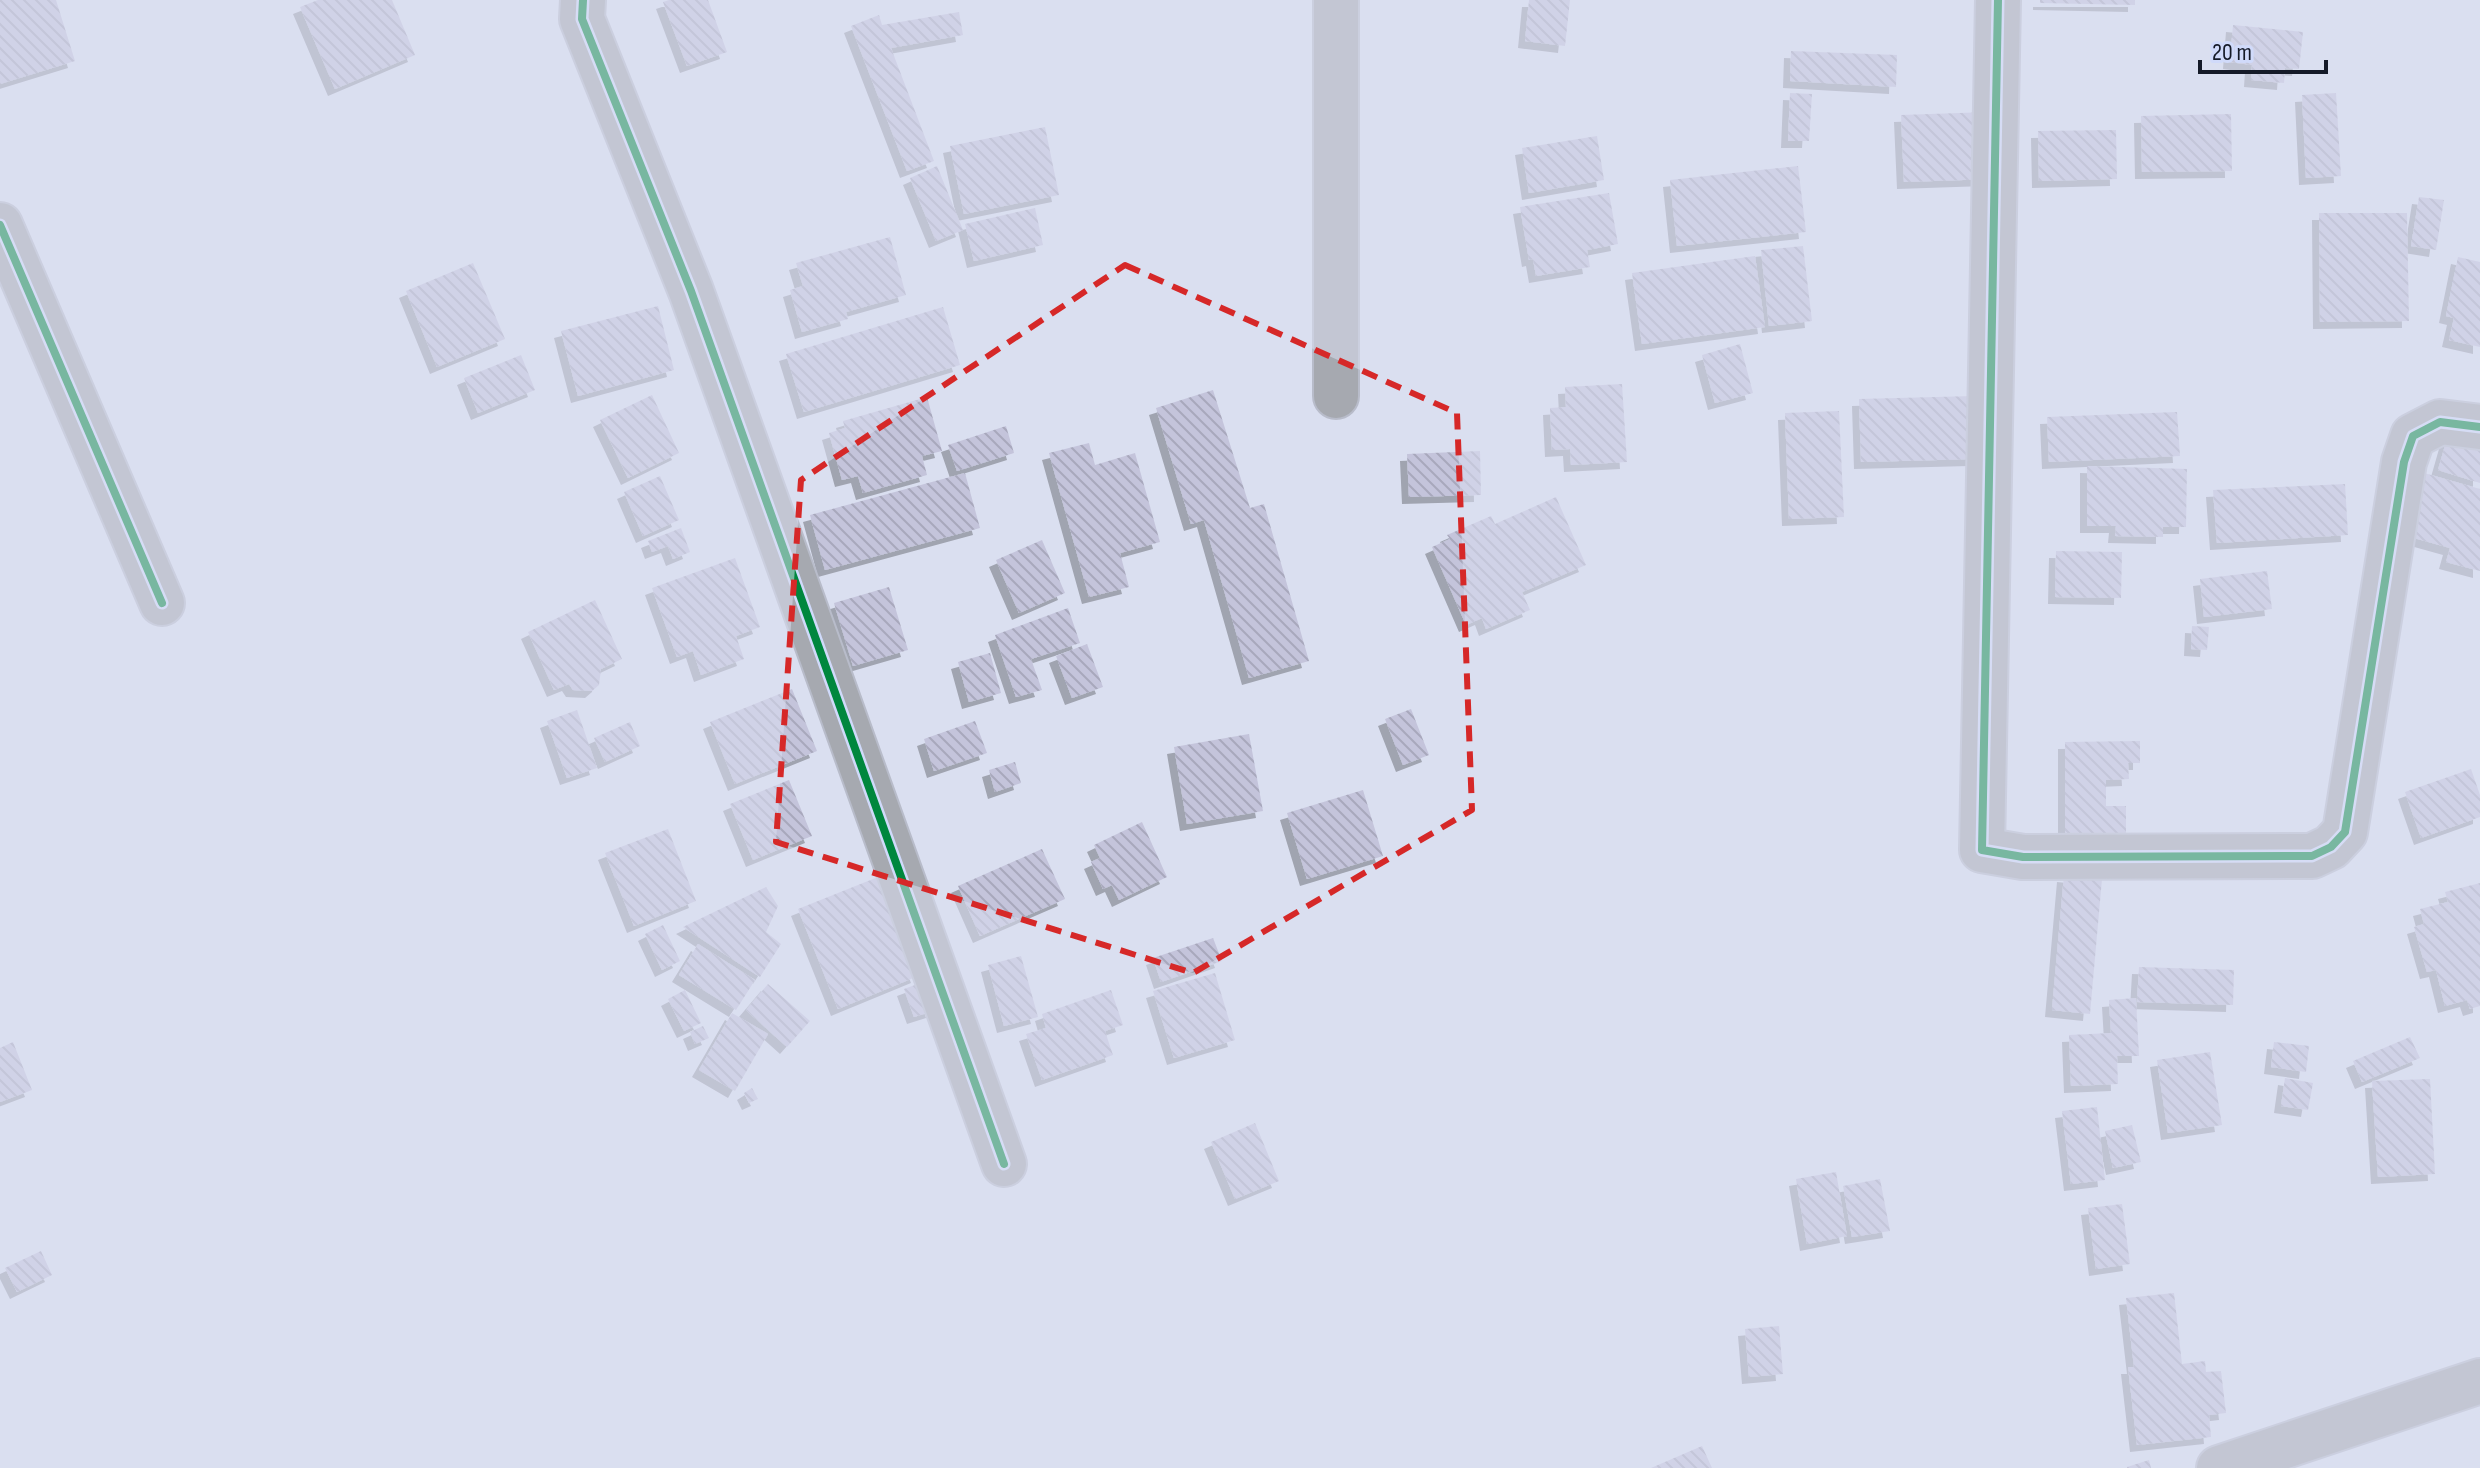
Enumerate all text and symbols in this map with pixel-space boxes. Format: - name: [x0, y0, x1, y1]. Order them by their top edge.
- scale bar: [2200, 24, 2326, 74]
- text: 20 m: [2212, 38, 2252, 67]

